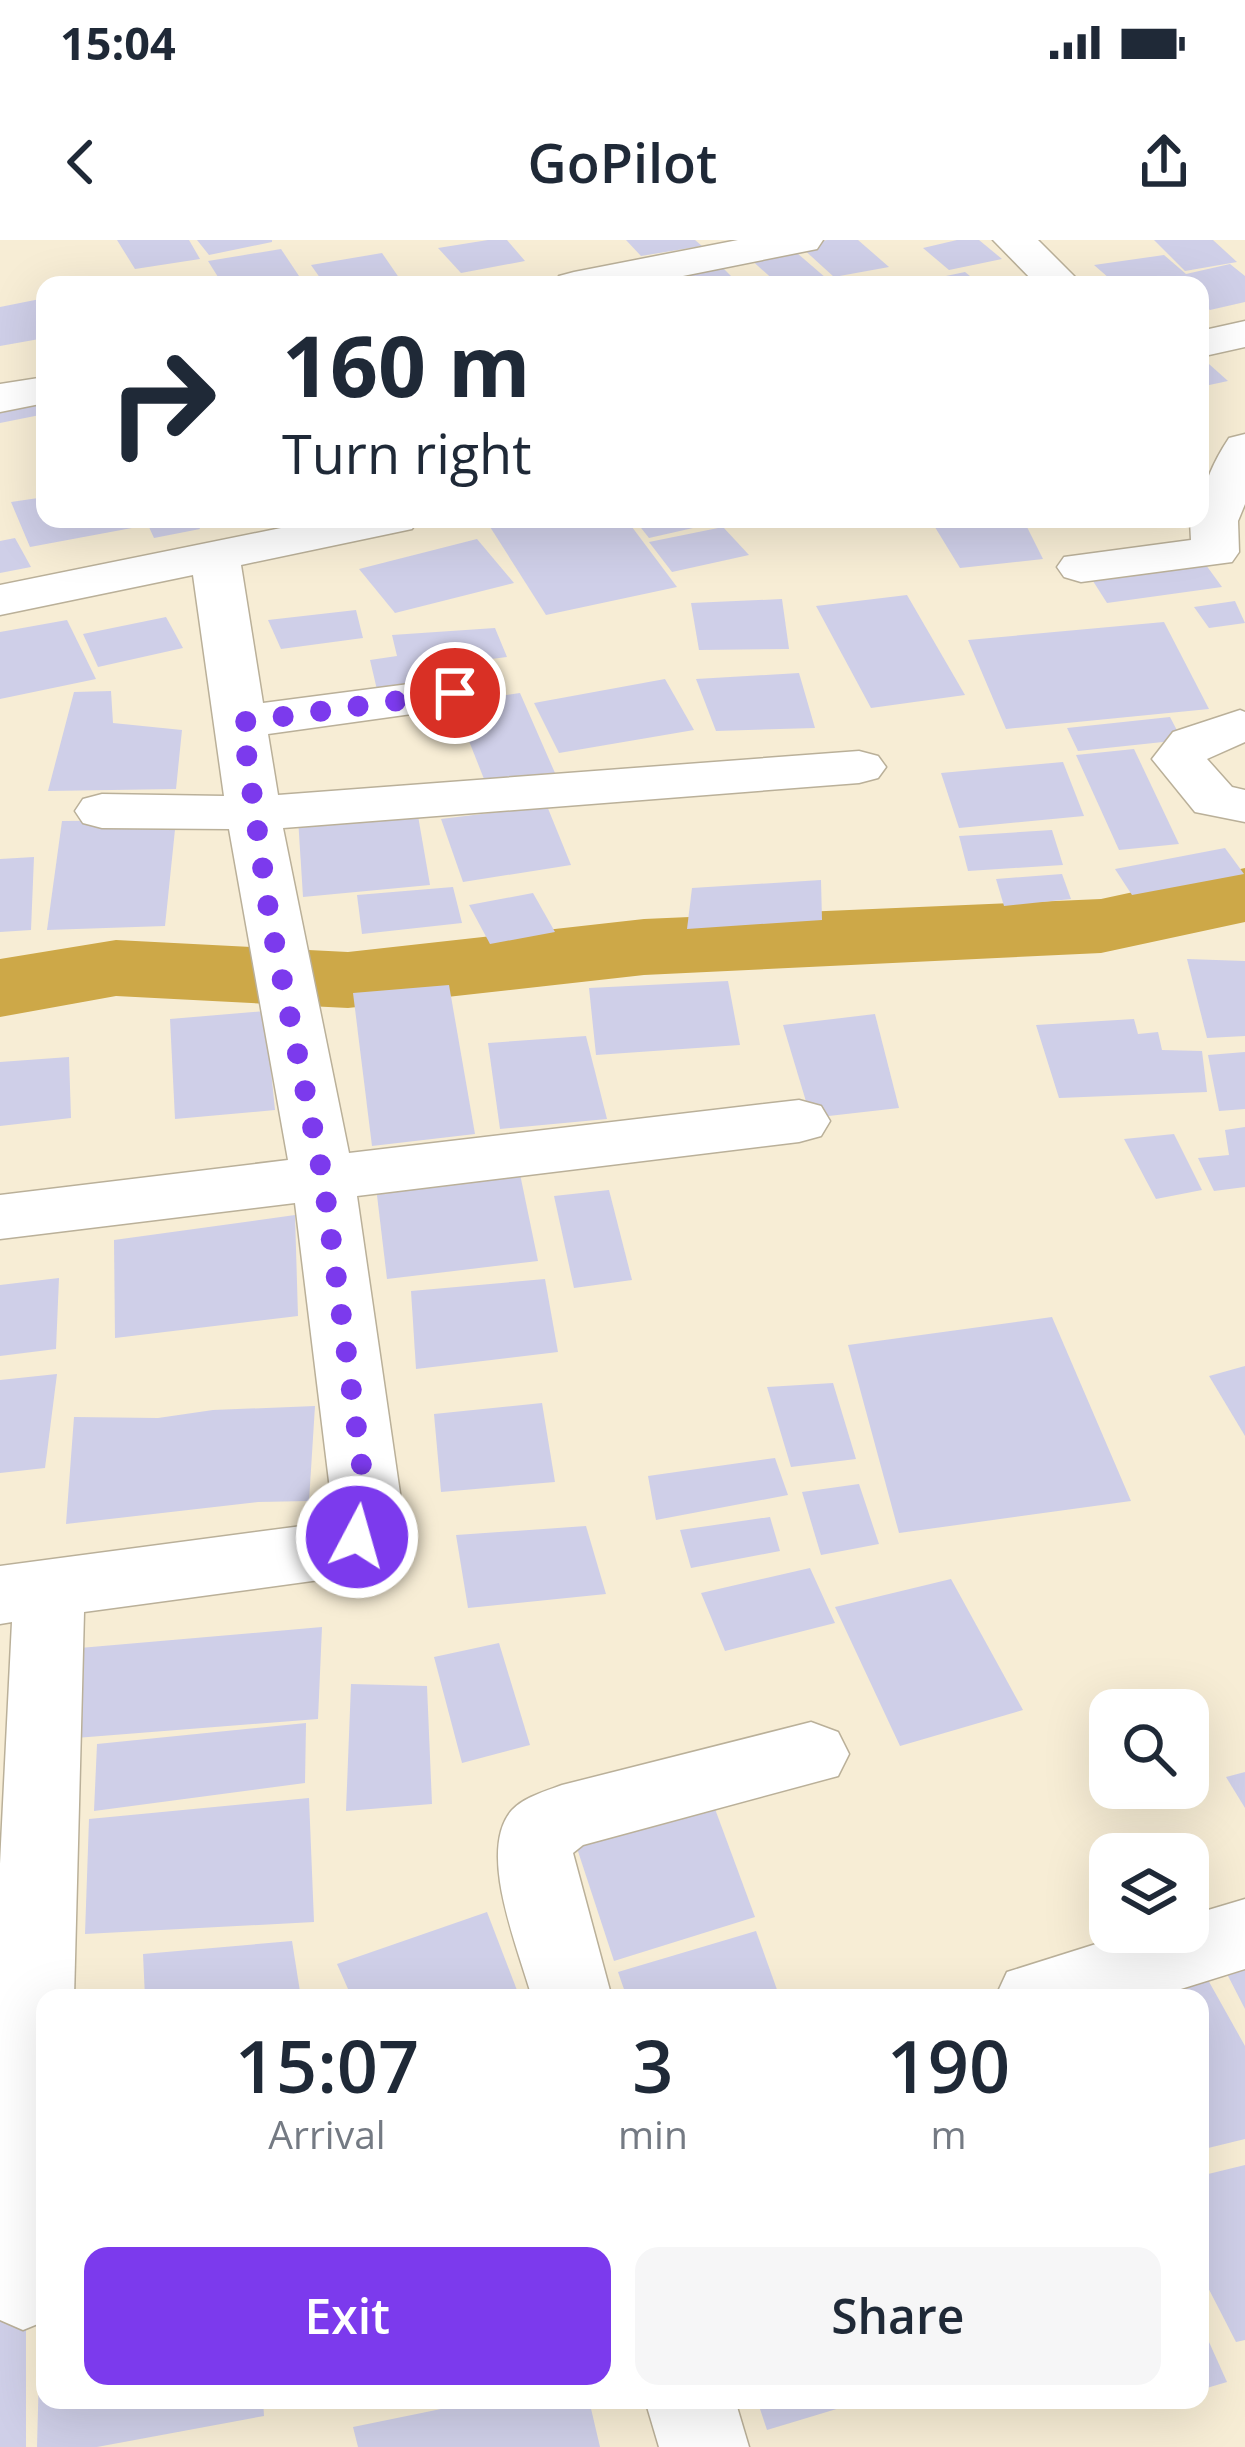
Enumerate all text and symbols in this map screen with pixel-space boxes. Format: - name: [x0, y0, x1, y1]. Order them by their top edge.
- text: 15:04: [60, 12, 176, 73]
- text: GoPilot: [528, 125, 717, 199]
- icon: back: [48, 129, 114, 195]
- icon: share: [1131, 129, 1197, 195]
- text: 160 m: [282, 307, 530, 422]
- icon: right: [84, 324, 240, 480]
- text: Turn right: [282, 416, 531, 490]
- pin: [404, 642, 506, 744]
- icon: arrive: [422, 660, 488, 726]
- position arrow: [294, 1474, 420, 1600]
- map controls: [1089, 1689, 1209, 1953]
- button: search: [1089, 1689, 1209, 1809]
- button: layers: [1089, 1833, 1209, 1953]
- text: 15:07: [235, 2016, 419, 2114]
- text: 3: [632, 2016, 674, 2114]
- text: 190: [887, 2016, 1010, 2114]
- text: Arrival: [268, 2107, 386, 2160]
- text: min: [618, 2107, 688, 2160]
- text: m: [930, 2107, 966, 2160]
- button: Exit: [84, 2247, 611, 2385]
- button: Share: [635, 2247, 1161, 2385]

